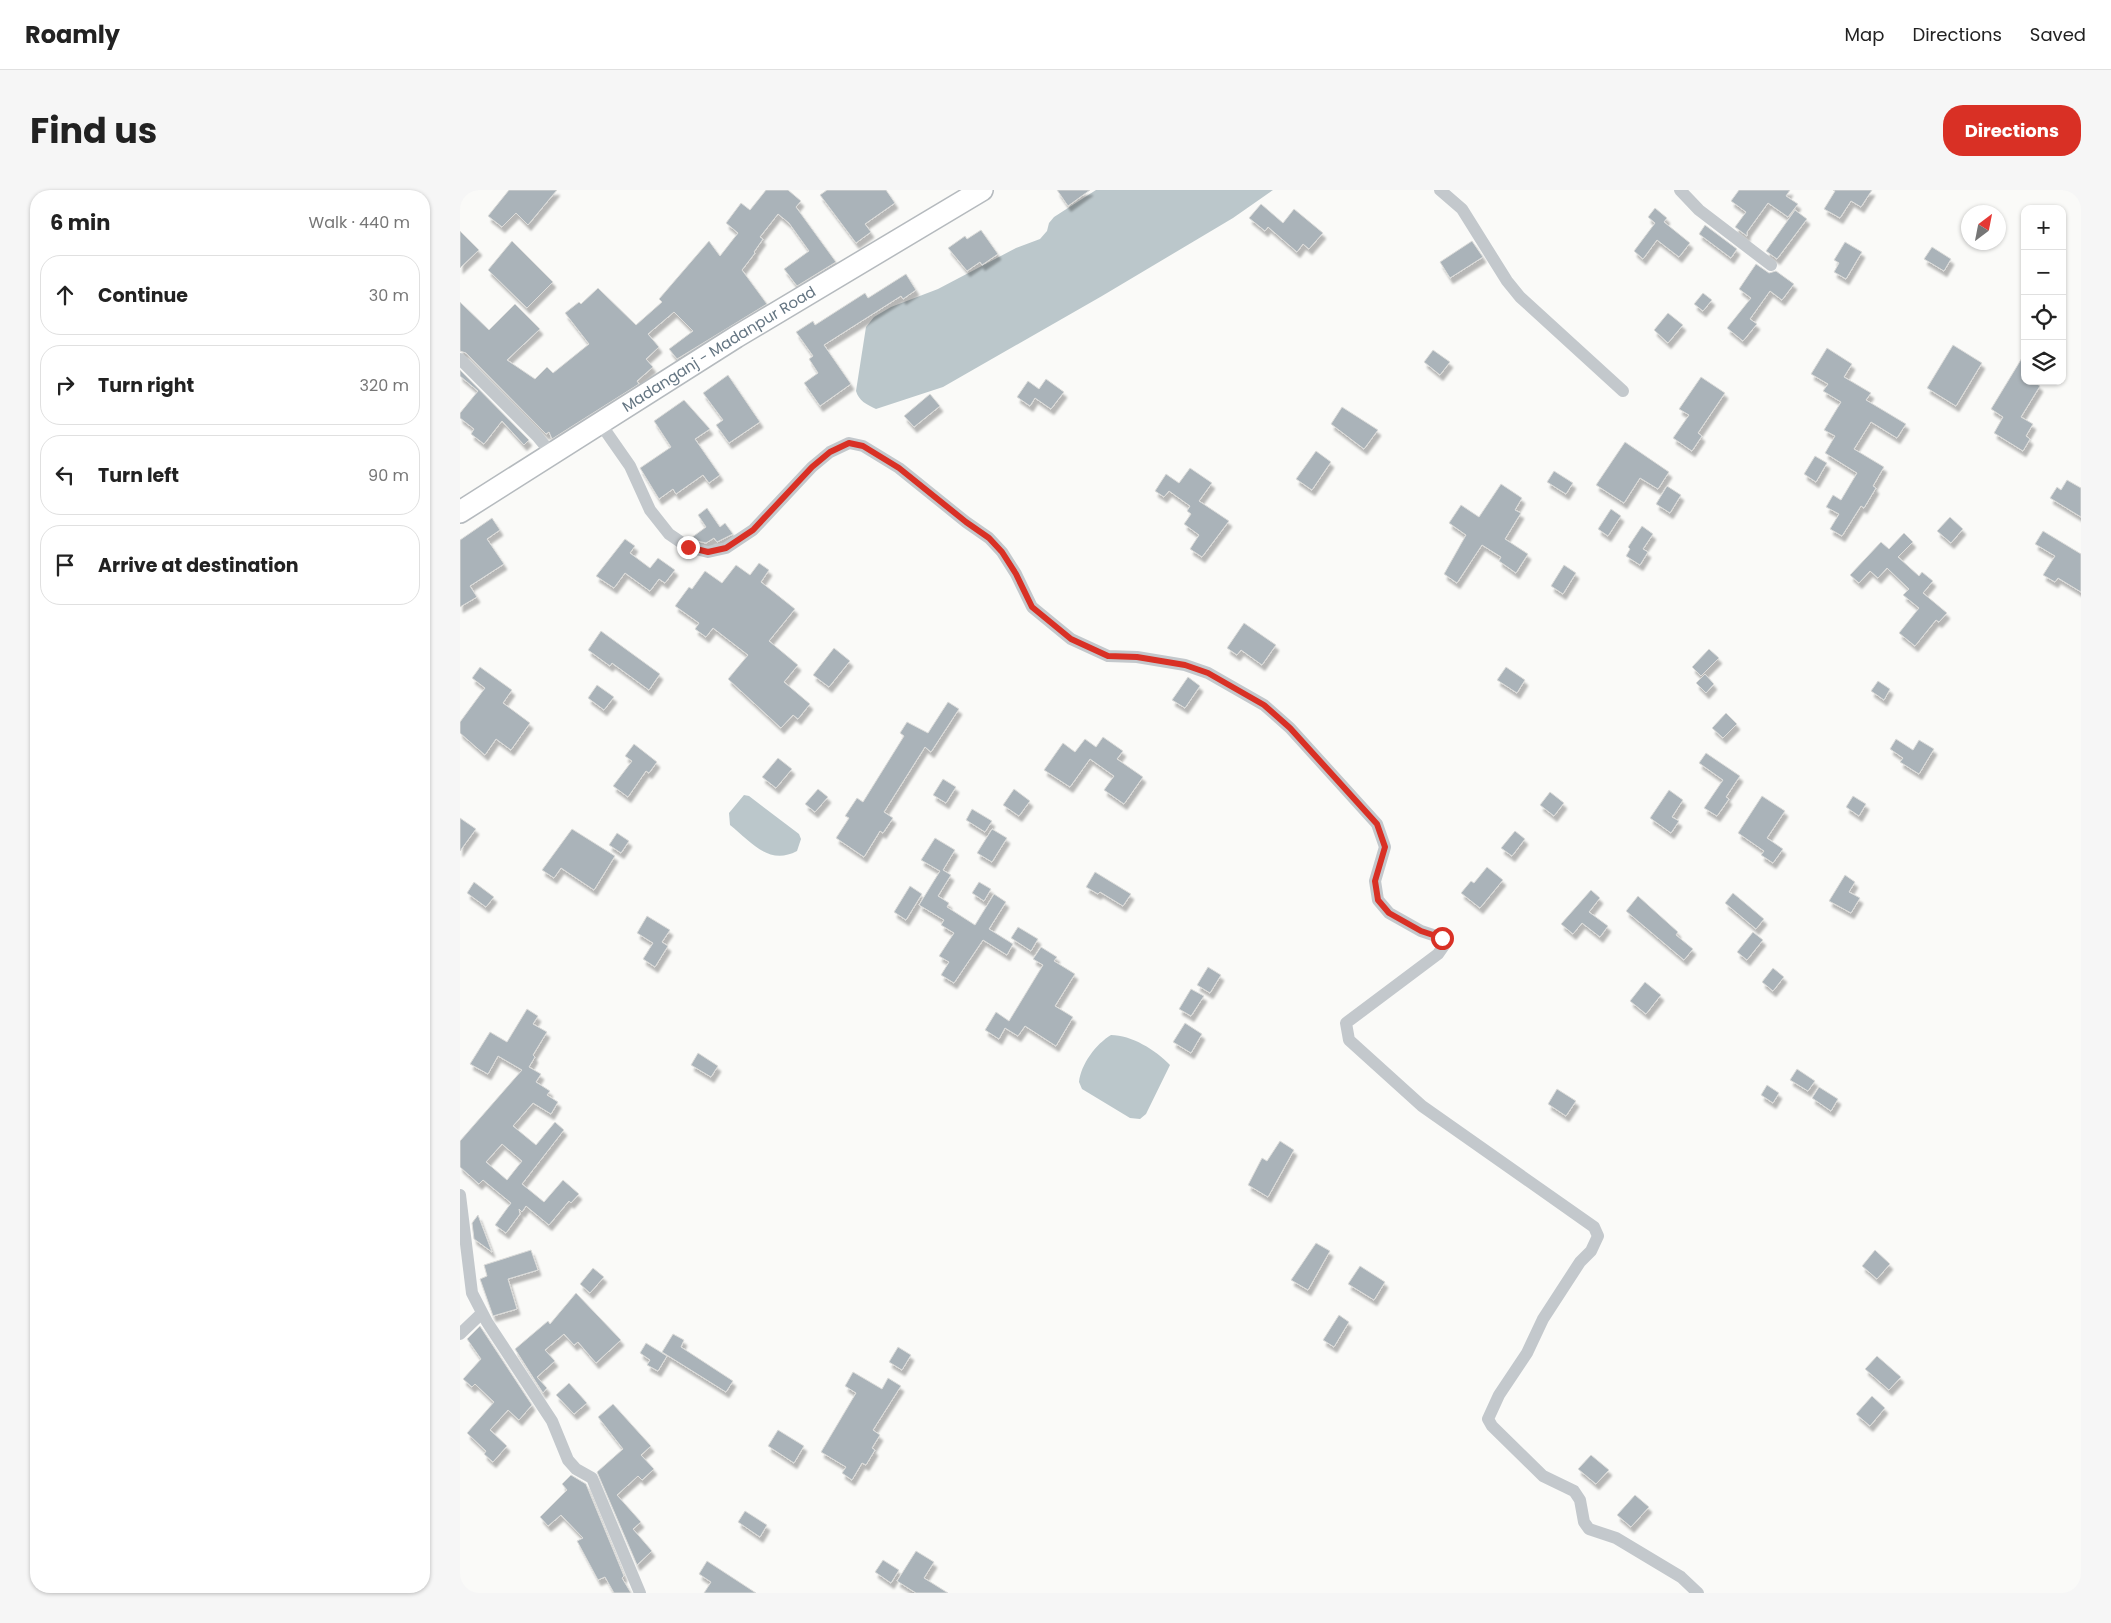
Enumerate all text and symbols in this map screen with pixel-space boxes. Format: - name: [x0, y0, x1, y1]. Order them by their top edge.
- text: Roamly: [25, 18, 120, 51]
- text: Map: [1845, 22, 1884, 47]
- text: Directions: [1912, 22, 2002, 47]
- text: Saved: [2030, 22, 2086, 47]
- button: Directions: [1943, 105, 2081, 156]
- text: Find us: [30, 106, 157, 155]
- north arrow: [1961, 205, 2006, 250]
- map controls: [2021, 205, 2066, 385]
- button: +: [2021, 205, 2066, 250]
- text: 6 min: [50, 208, 110, 237]
- text: Walk · 440 m: [309, 211, 410, 234]
- button: −: [2021, 250, 2066, 295]
- icon: ahead: [51, 281, 79, 309]
- street label: Madanganj - Madanpur Road: [618, 281, 820, 417]
- text: Continue: [98, 282, 188, 309]
- text: 30 m: [369, 284, 409, 307]
- button: locate: [2021, 295, 2066, 340]
- button: layers: [2021, 340, 2066, 385]
- icon: right: [51, 371, 79, 399]
- text: Turn right: [98, 372, 194, 399]
- text: 320 m: [360, 374, 409, 397]
- icon: left: [51, 461, 79, 489]
- text: Turn left: [98, 462, 179, 489]
- text: 90 m: [368, 464, 409, 487]
- route end: [677, 536, 700, 559]
- icon: arrive: [51, 551, 79, 579]
- text: Arrive at destination: [98, 552, 299, 579]
- route start: [1431, 927, 1454, 950]

